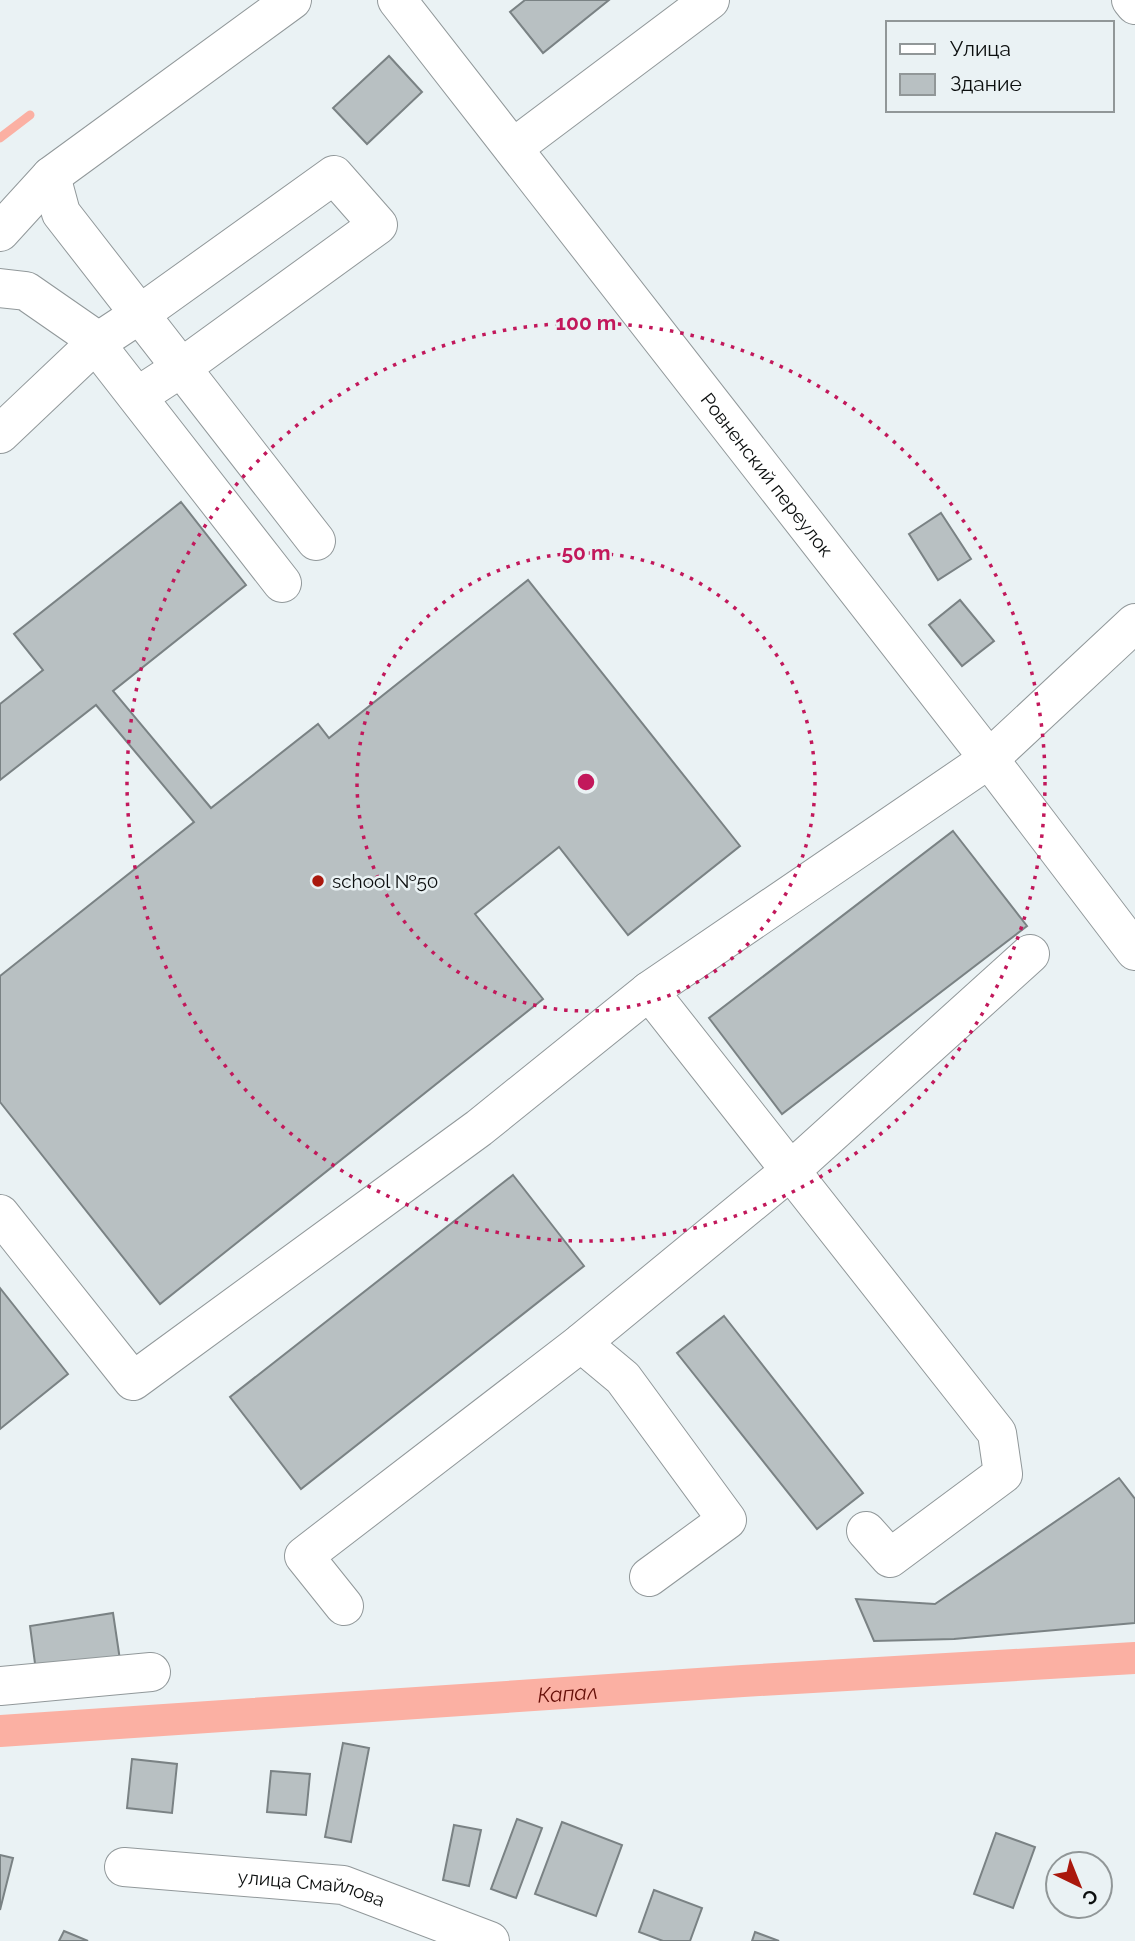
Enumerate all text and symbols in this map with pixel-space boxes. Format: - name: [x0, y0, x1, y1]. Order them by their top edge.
- legend: [886, 21, 1114, 112]
- text: Улица: [950, 36, 1011, 61]
- text: Здание: [950, 71, 1022, 96]
- text: 100 m: [556, 310, 616, 335]
- street label: Ровненский переулок: [697, 389, 838, 561]
- text: 50 m: [561, 540, 611, 565]
- centre of rings: [574, 770, 598, 794]
- place label: school №50: [332, 870, 438, 892]
- marker: school №50: [310, 873, 326, 889]
- water label: Капал: [537, 1678, 599, 1707]
- north arrow: [1044, 1850, 1114, 1920]
- street label: улица Смайлова: [237, 1865, 388, 1911]
- text: С: [1078, 1885, 1103, 1910]

